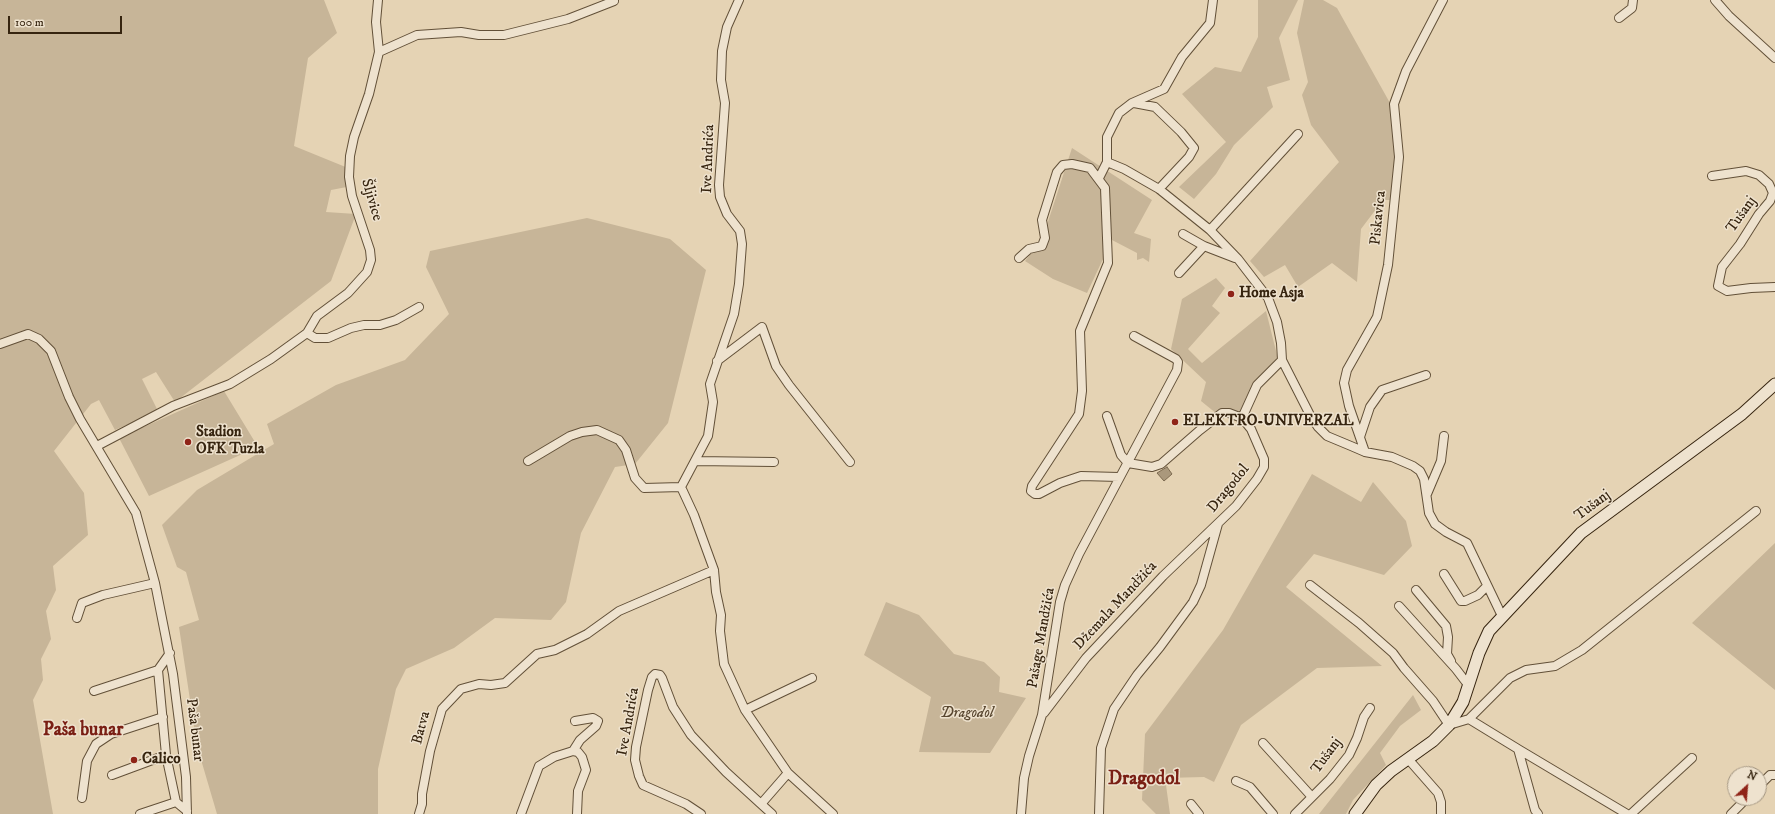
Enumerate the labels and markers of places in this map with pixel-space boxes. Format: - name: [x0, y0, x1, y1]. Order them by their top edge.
- place label: Home Asja: [1239, 285, 1304, 303]
- marker: Home Asja: [1226, 289, 1236, 299]
- place label: ELEKTRO-UNIVERZAL: [1183, 413, 1354, 431]
- marker: ELEKTRO-UNIVERZAL: [1170, 417, 1180, 427]
- place label: Stadion OFK Tuzla: [196, 424, 264, 459]
- marker: Stadion OFK Tuzla: [183, 437, 193, 447]
- place label: Calico: [142, 751, 180, 769]
- marker: Calico: [129, 755, 139, 765]

